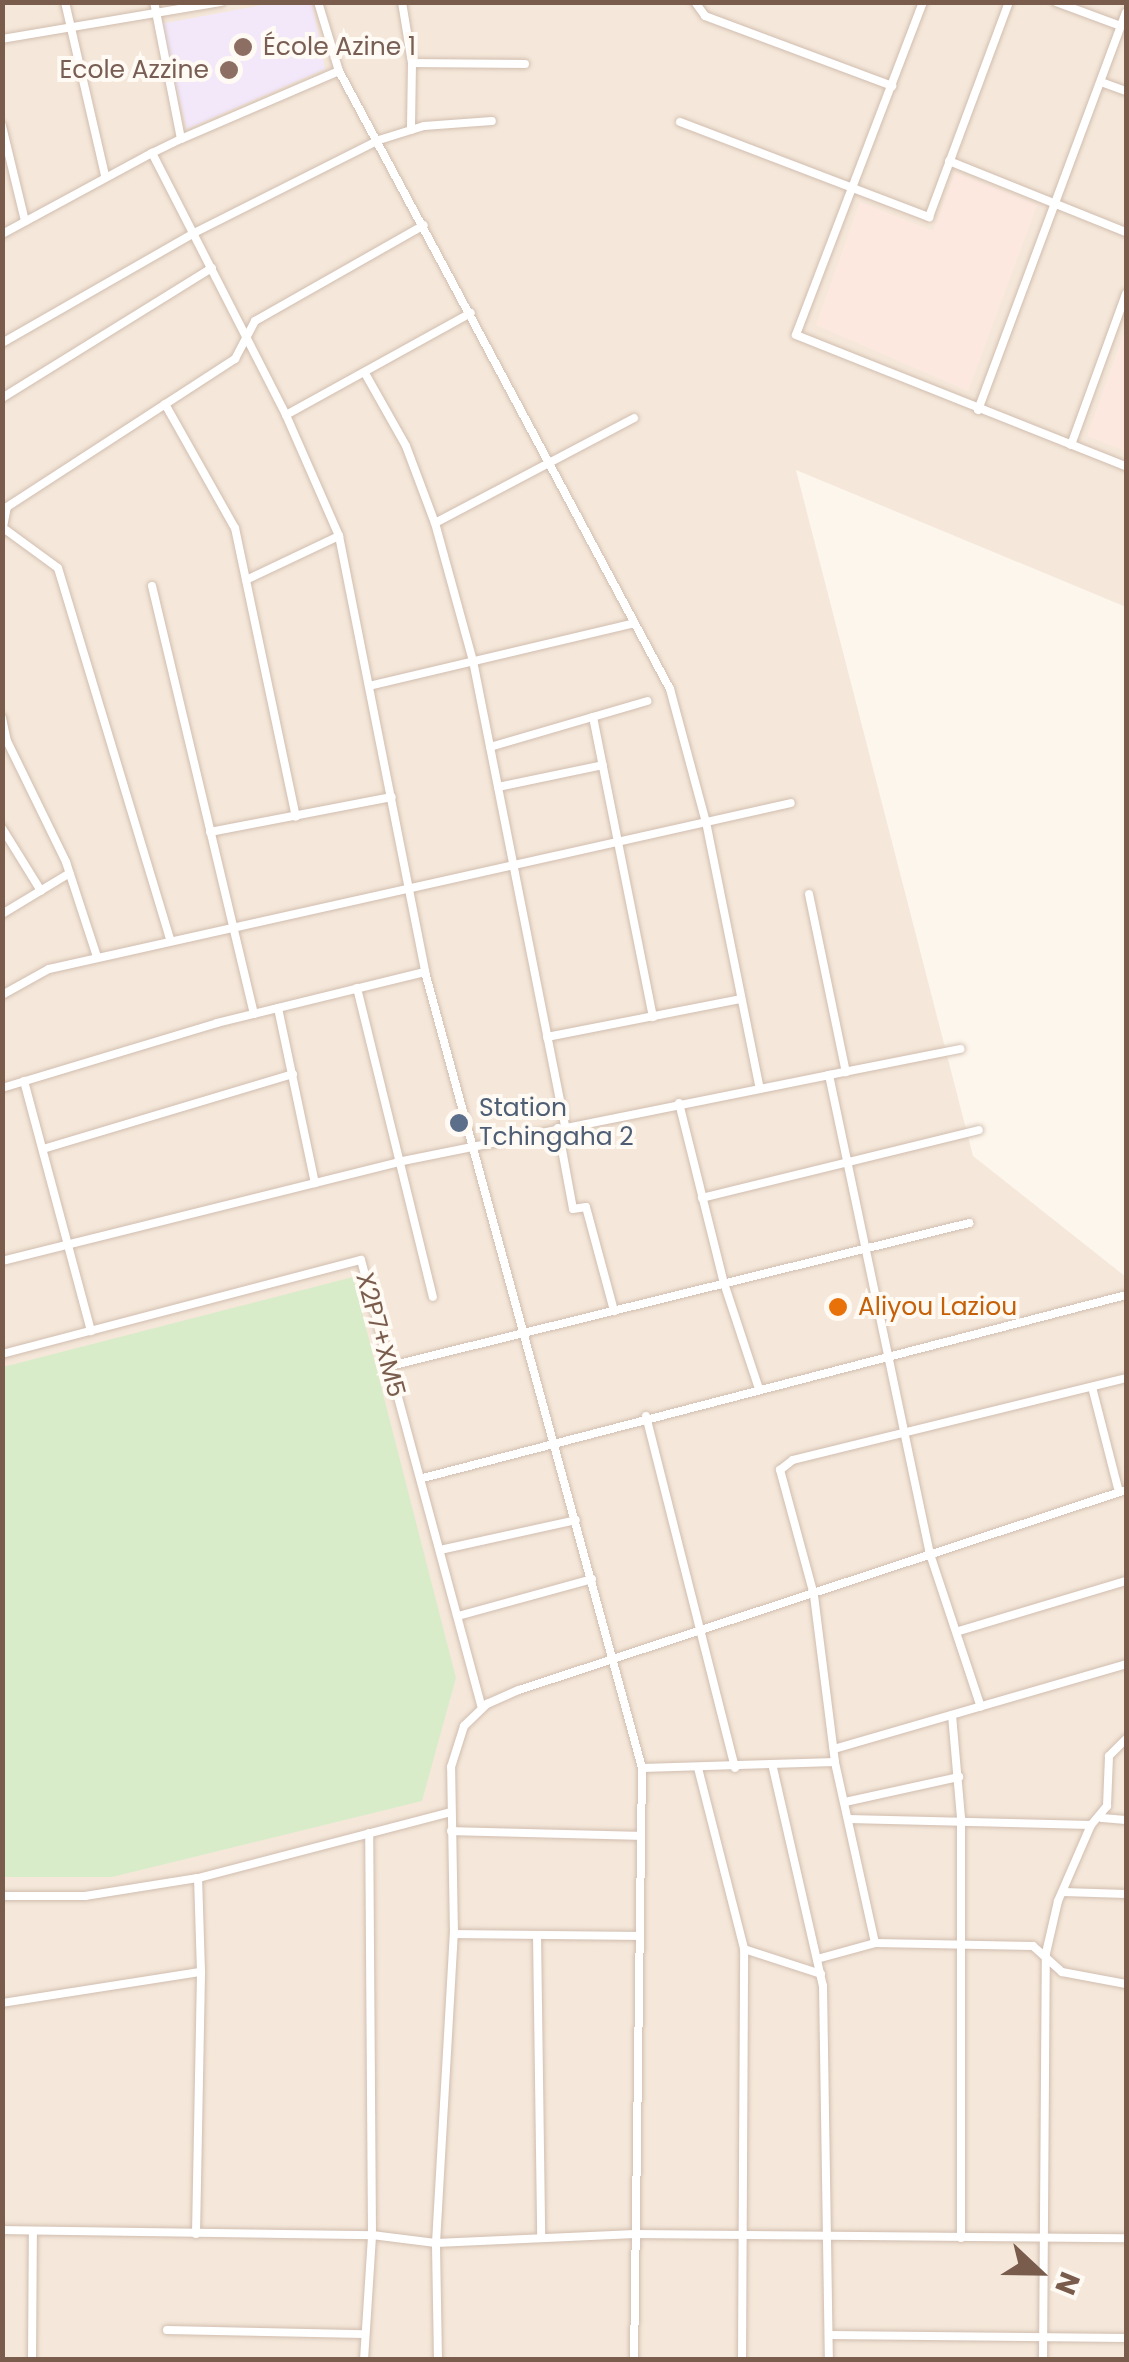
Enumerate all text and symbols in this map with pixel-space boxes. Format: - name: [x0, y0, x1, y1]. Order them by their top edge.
- place label: École Azine 1: [263, 32, 416, 62]
- marker: École Azine 1: [232, 36, 254, 58]
- place label: Ecole Azzine: [59, 55, 209, 85]
- marker: Ecole Azzine: [218, 59, 240, 81]
- place label: Station Tchingaha 2: [479, 1094, 634, 1153]
- marker: Station Tchingaha 2: [448, 1112, 470, 1134]
- street label: X2P7+XM5: [349, 1269, 411, 1401]
- place label: Aliyou Laziou: [858, 1292, 1017, 1322]
- marker: Aliyou Laziou: [827, 1296, 849, 1318]
- north arrow: [989, 2222, 1089, 2322]
- text: N: [1045, 2266, 1089, 2300]

